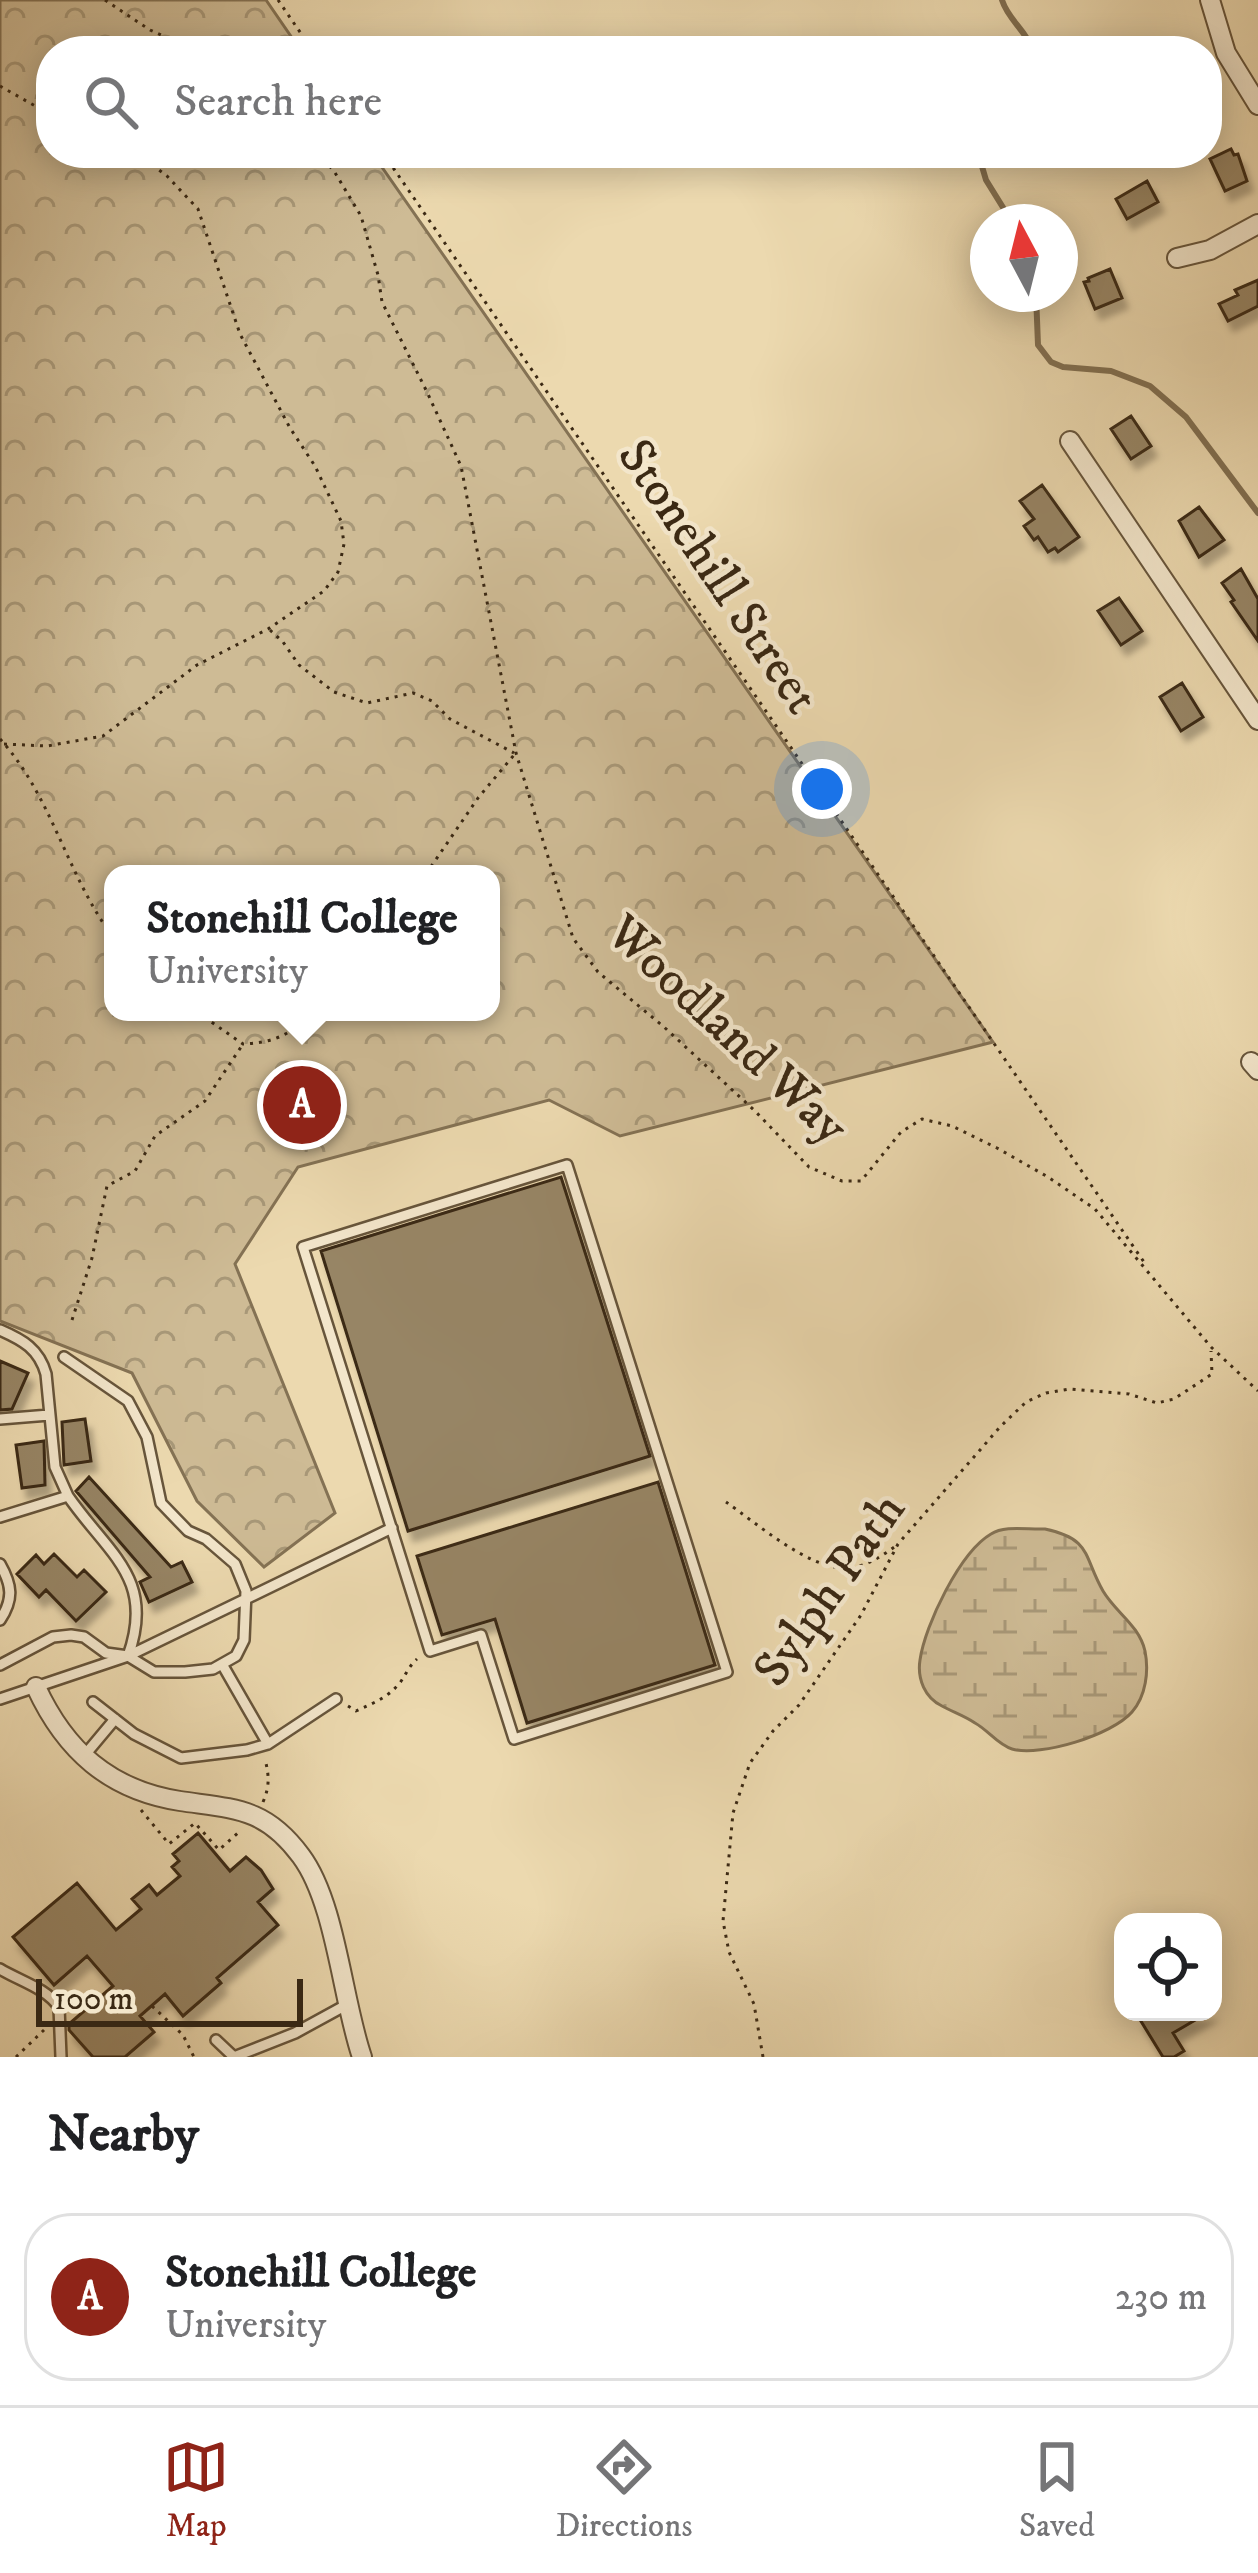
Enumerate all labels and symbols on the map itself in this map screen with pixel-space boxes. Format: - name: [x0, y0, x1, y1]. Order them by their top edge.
- north arrow: [970, 204, 1078, 312]
- street label: Stonehill Street: [603, 427, 833, 727]
- your location: [792, 759, 852, 819]
- street label: Woodland Way: [592, 901, 862, 1159]
- pin: A: [263, 1060, 341, 1150]
- street label: Sylph Path: [740, 1481, 920, 1699]
- scale bar: [36, 1973, 303, 2026]

